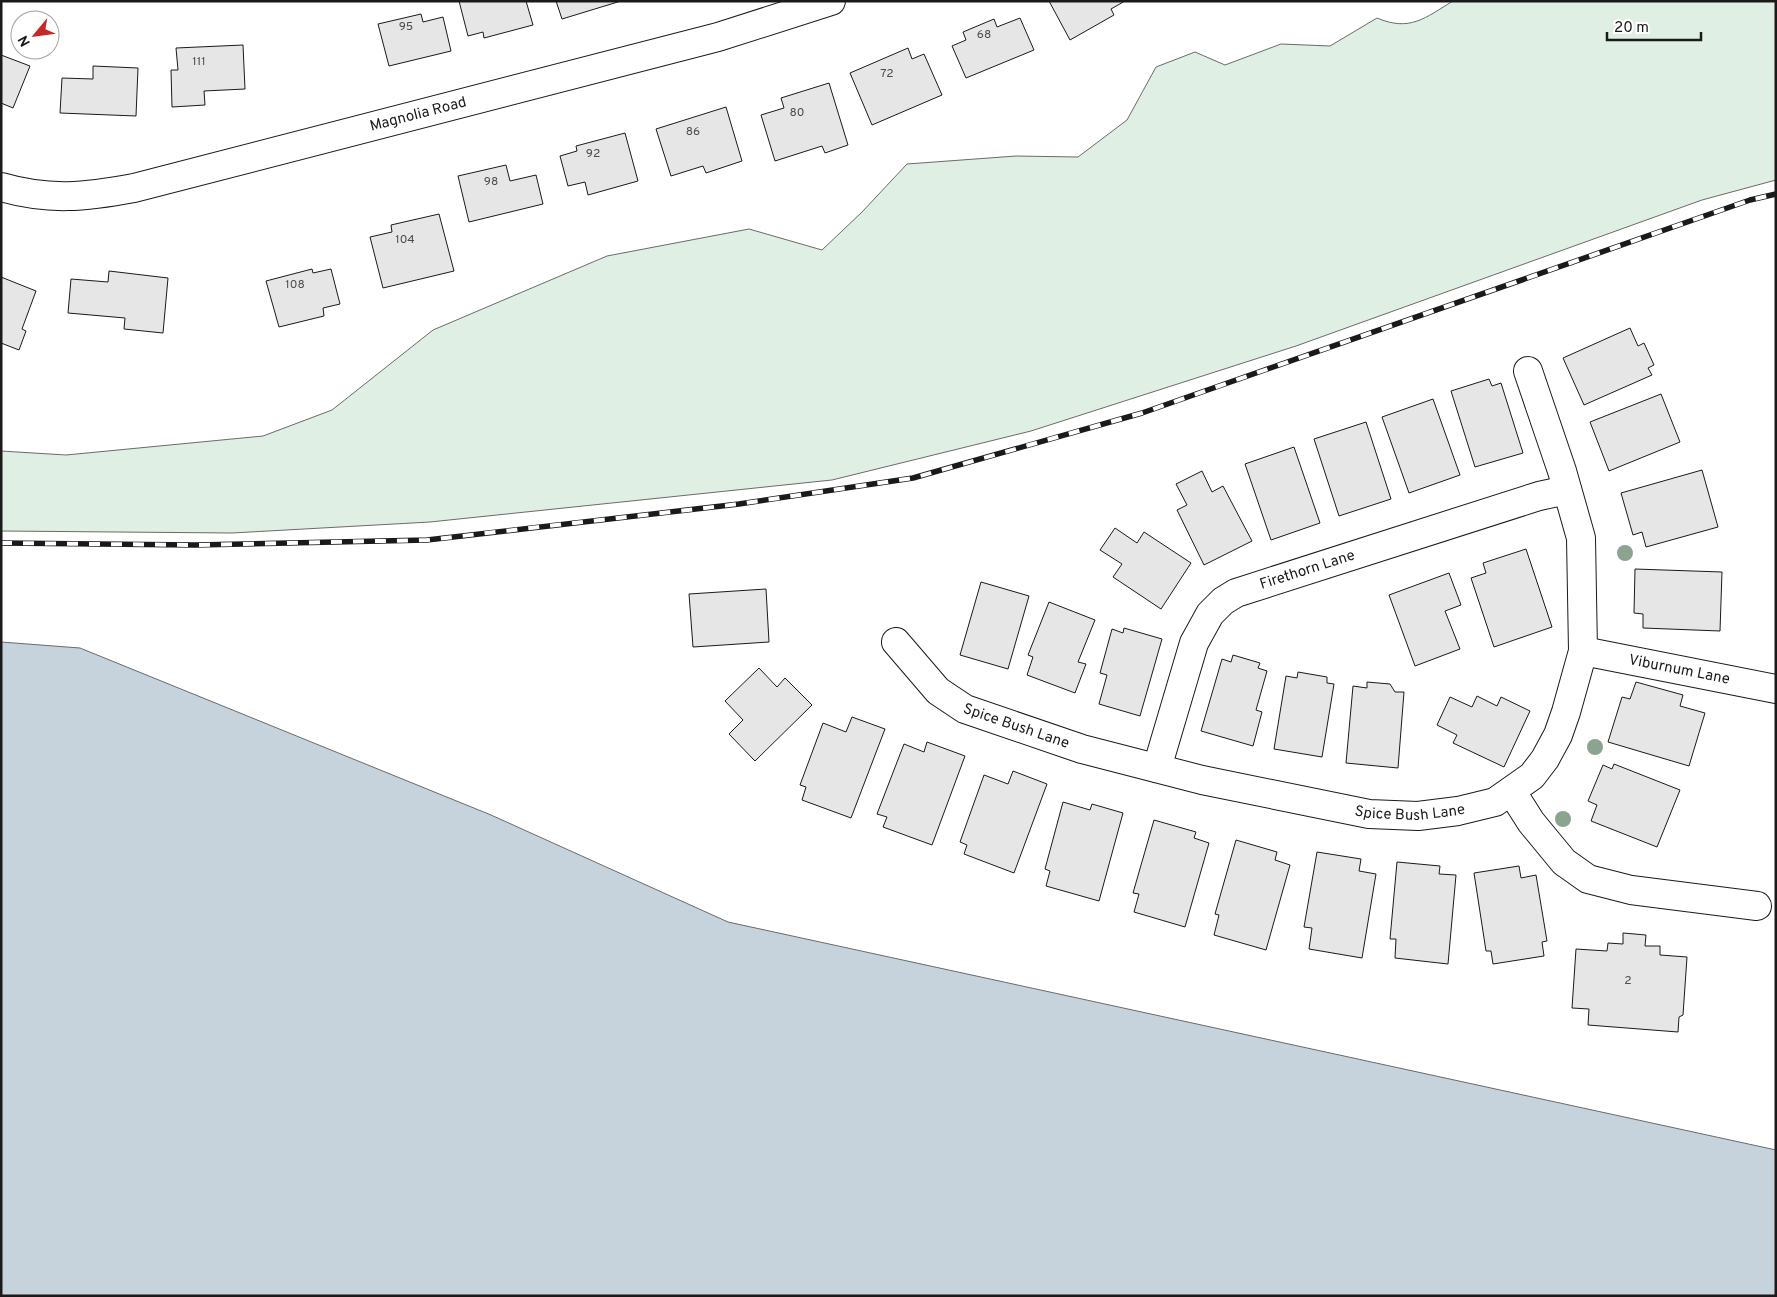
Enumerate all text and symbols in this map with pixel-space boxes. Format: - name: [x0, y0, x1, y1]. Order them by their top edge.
- north arrow: [10, 10, 60, 60]
- scale bar: [1607, 10, 1701, 42]
- house number: 95: [399, 19, 413, 35]
- text: 20 m: [1614, 19, 1649, 38]
- house number: 68: [977, 27, 991, 43]
- text: N: [15, 32, 35, 49]
- house number: 111: [192, 54, 206, 70]
- house number: 72: [880, 66, 894, 82]
- street label: Magnolia Road: [368, 93, 469, 136]
- house number: 80: [790, 105, 804, 121]
- house number: 86: [686, 124, 700, 140]
- house number: 92: [586, 146, 600, 162]
- house number: 98: [484, 174, 498, 190]
- house number: 104: [395, 232, 415, 248]
- house number: 108: [285, 277, 305, 293]
- street label: Firethorn Lane: [1257, 546, 1357, 594]
- street label: Viburnum Lane: [1627, 651, 1731, 689]
- street label: Spice Bush Lane: [960, 700, 1072, 753]
- street label: Spice Bush Lane: [1353, 800, 1467, 826]
- house number: 2: [1624, 973, 1632, 989]

